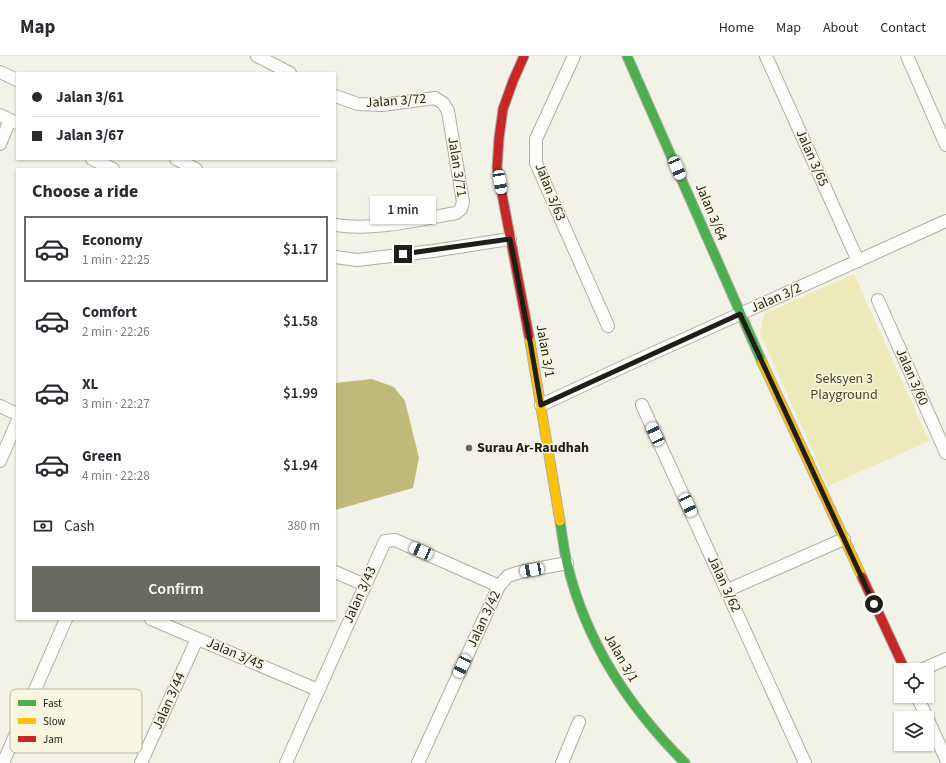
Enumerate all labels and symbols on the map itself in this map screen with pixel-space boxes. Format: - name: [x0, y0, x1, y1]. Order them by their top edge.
- street label: Jalan 3/72: [365, 89, 427, 113]
- street label: Jalan 3/65: [791, 126, 833, 190]
- street label: Jalan 3/71: [442, 135, 472, 199]
- car: [667, 155, 687, 181]
- street label: Jalan 3/63: [529, 160, 571, 224]
- car: [492, 169, 508, 195]
- street label: Jalan 3/64: [690, 180, 732, 244]
- callout: 1 min: [370, 196, 436, 224]
- route end: [394, 245, 412, 263]
- street label: Jalan 3/2: [747, 278, 805, 318]
- street label: Jalan 3/1: [530, 323, 560, 379]
- street label: Jalan 3/60: [891, 345, 933, 409]
- park label: Seksyen 3 Playground: [810, 369, 878, 405]
- car: [644, 421, 666, 447]
- place label: Surau Ar-Raudhah: [477, 438, 589, 458]
- marker: Surau Ar-Raudhah: [464, 443, 474, 453]
- car: [677, 492, 699, 518]
- car: [408, 541, 434, 561]
- street label: Jalan 3/62: [702, 552, 746, 616]
- car: [519, 562, 545, 578]
- street label: Jalan 3/43: [339, 563, 381, 627]
- street label: Jalan 3/42: [462, 587, 506, 651]
- route start: [865, 595, 883, 613]
- street label: Jalan 3/1: [599, 630, 643, 686]
- street label: Jalan 3/45: [203, 633, 267, 675]
- car: [451, 653, 473, 679]
- street label: Jalan 3/44: [148, 669, 190, 733]
- legend: [10, 689, 142, 753]
- text: Fast: [43, 696, 62, 711]
- text: Slow: [43, 714, 66, 729]
- text: Jam: [43, 732, 63, 747]

